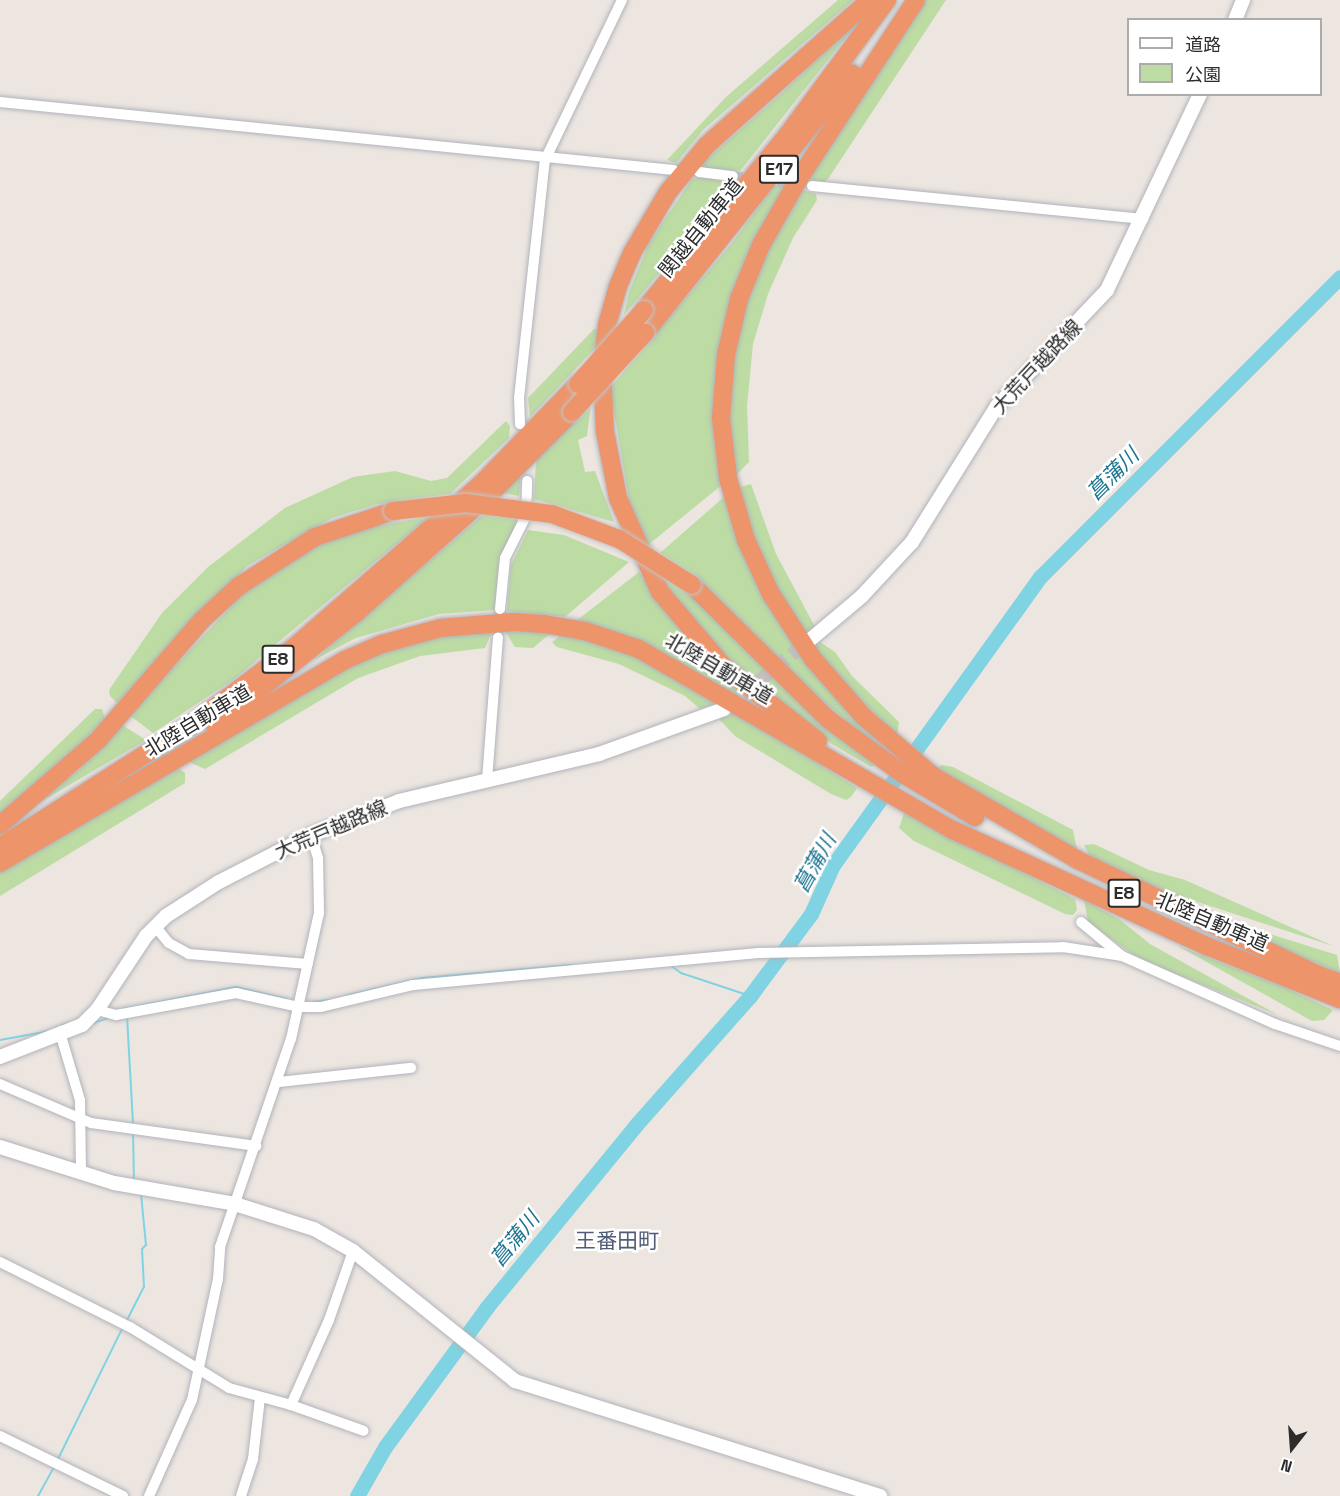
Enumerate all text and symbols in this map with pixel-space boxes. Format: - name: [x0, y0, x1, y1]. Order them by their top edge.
- legend: [1127, 18, 1322, 96]
- text: 道路: [1185, 33, 1221, 56]
- text: 公園: [1185, 63, 1221, 86]
- road number: E17: [758, 154, 800, 184]
- street label: 関越自動車道: [654, 174, 748, 282]
- street label: 大荒戸越路線: [987, 315, 1087, 419]
- water label: 菖蒲川: [1082, 443, 1144, 505]
- street label: 北陸自動車道: [661, 629, 777, 709]
- road number: E8: [262, 644, 294, 674]
- street label: 北陸自動車道: [140, 680, 256, 762]
- street label: 大荒戸越路線: [271, 796, 391, 864]
- water label: 菖蒲川: [789, 829, 841, 897]
- road number: E8: [1108, 878, 1140, 908]
- street label: 北陸自動車道: [1152, 888, 1272, 956]
- water label: 菖蒲川: [485, 1207, 545, 1271]
- district label: 王番田町: [575, 1228, 659, 1254]
- north arrow: [1262, 1418, 1322, 1478]
- text: N: [1278, 1454, 1295, 1477]

